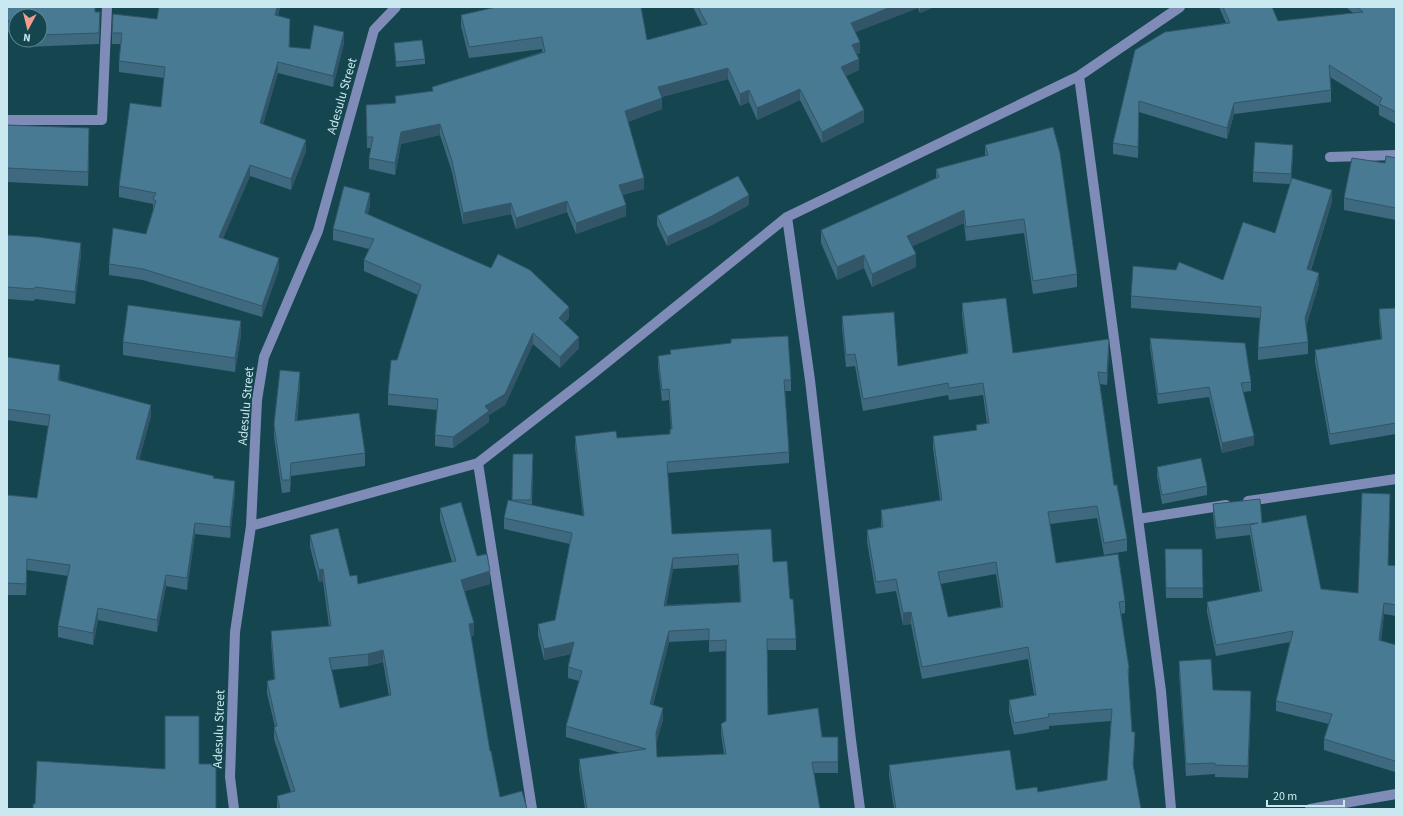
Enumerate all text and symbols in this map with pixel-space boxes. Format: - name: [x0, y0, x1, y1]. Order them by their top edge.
- north arrow: [8, 8, 48, 48]
- text: N: [22, 30, 31, 45]
- street label: Adesulu Street: [322, 55, 362, 136]
- street label: Adesulu Street: [234, 365, 258, 446]
- street label: Adesulu Street: [209, 689, 229, 769]
- scale bar: [1267, 782, 1344, 808]
- text: 20 m: [1273, 788, 1297, 805]

